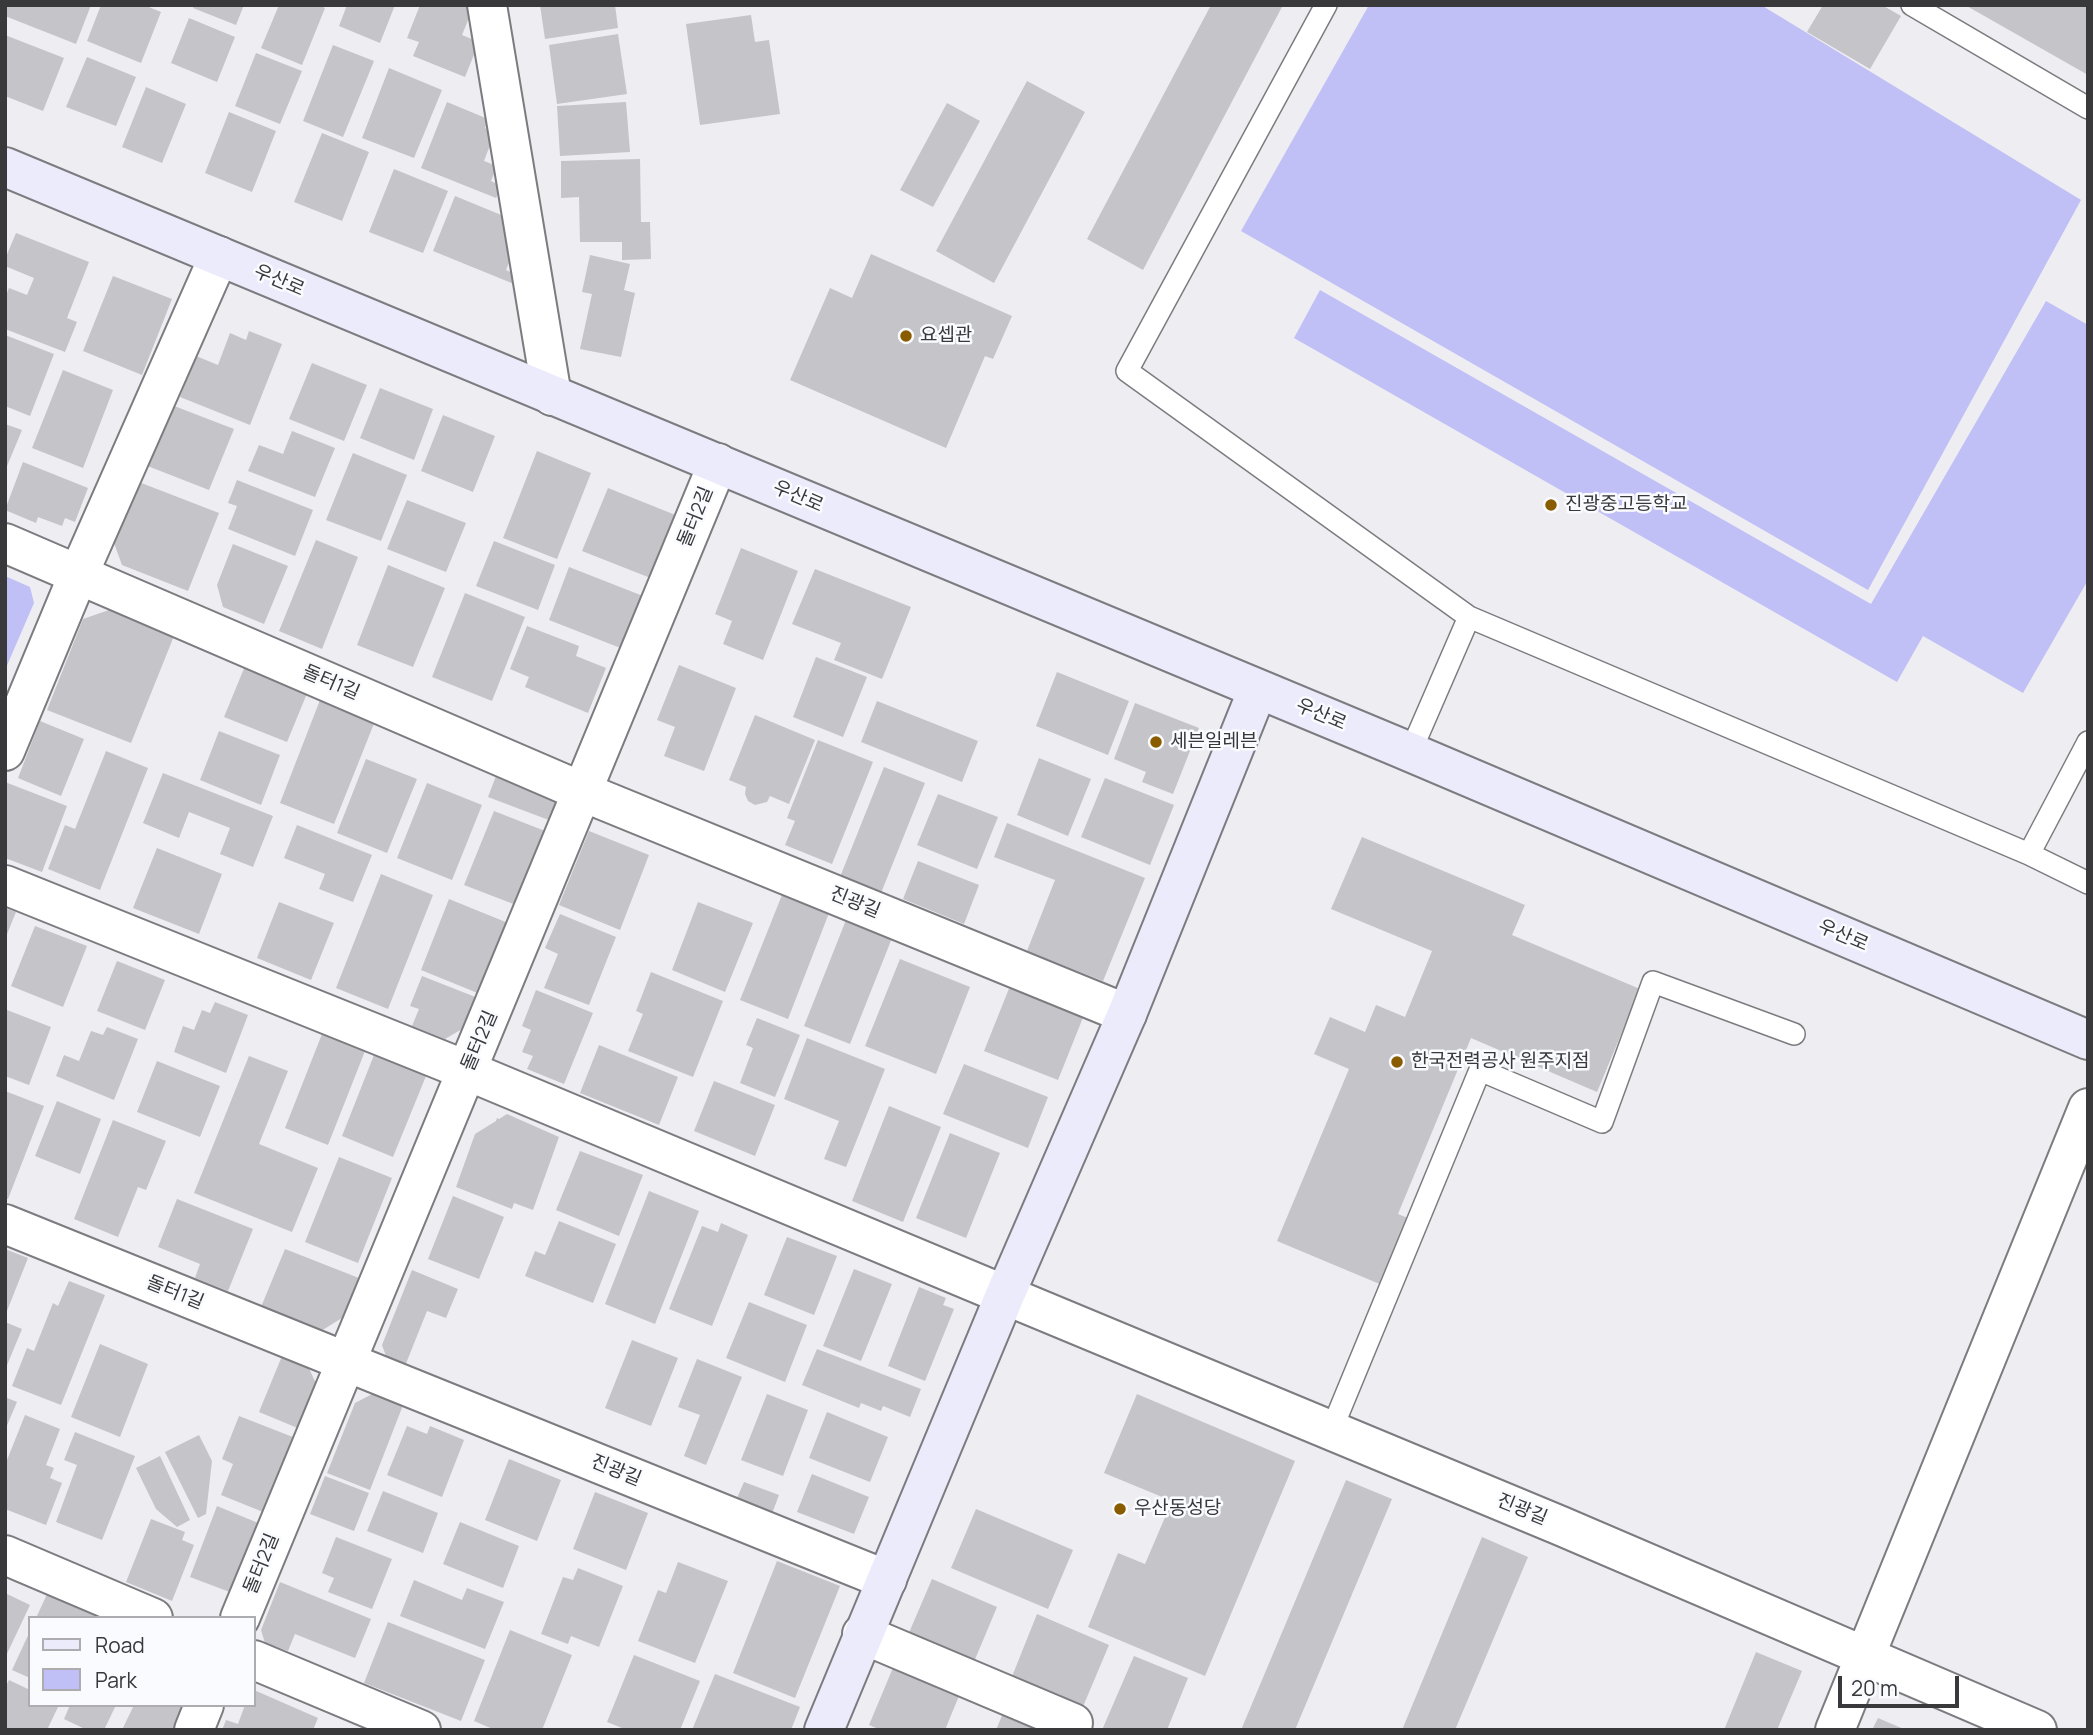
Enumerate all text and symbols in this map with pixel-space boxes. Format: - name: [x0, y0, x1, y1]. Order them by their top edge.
- street label: 우산로: [250, 260, 308, 302]
- place label: 요셉관: [920, 325, 972, 347]
- marker: 요셉관: [898, 328, 914, 344]
- street label: 우산로: [769, 476, 827, 518]
- street label: 돌터2길: [674, 483, 718, 551]
- place label: 진광중고등학교: [1565, 494, 1687, 516]
- marker: 진광중고등학교: [1543, 497, 1559, 513]
- street label: 돌터1길: [299, 661, 363, 705]
- street label: 우산로: [1292, 694, 1350, 736]
- place label: 세븐일레븐: [1170, 731, 1257, 753]
- marker: 세븐일레븐: [1148, 734, 1164, 750]
- street label: 진광길: [826, 883, 884, 923]
- street label: 우산로: [1814, 915, 1872, 957]
- street label: 돌터2길: [457, 1007, 503, 1075]
- place label: 한국전력공사 원주지점: [1411, 1051, 1590, 1073]
- marker: 한국전력공사 원주지점: [1389, 1054, 1405, 1070]
- street label: 돌터1길: [143, 1271, 207, 1315]
- street label: 진광길: [587, 1451, 645, 1491]
- street label: 진광길: [1493, 1490, 1551, 1530]
- place label: 우산동성당: [1134, 1498, 1221, 1520]
- marker: 우산동성당: [1112, 1501, 1128, 1517]
- street label: 돌터2길: [240, 1530, 284, 1598]
- legend: [28, 1616, 256, 1707]
- text: Road: [95, 1631, 145, 1659]
- scale bar: [1841, 1662, 1962, 1706]
- text: Park: [95, 1666, 137, 1694]
- text: 20 m: [1851, 1674, 1898, 1702]

